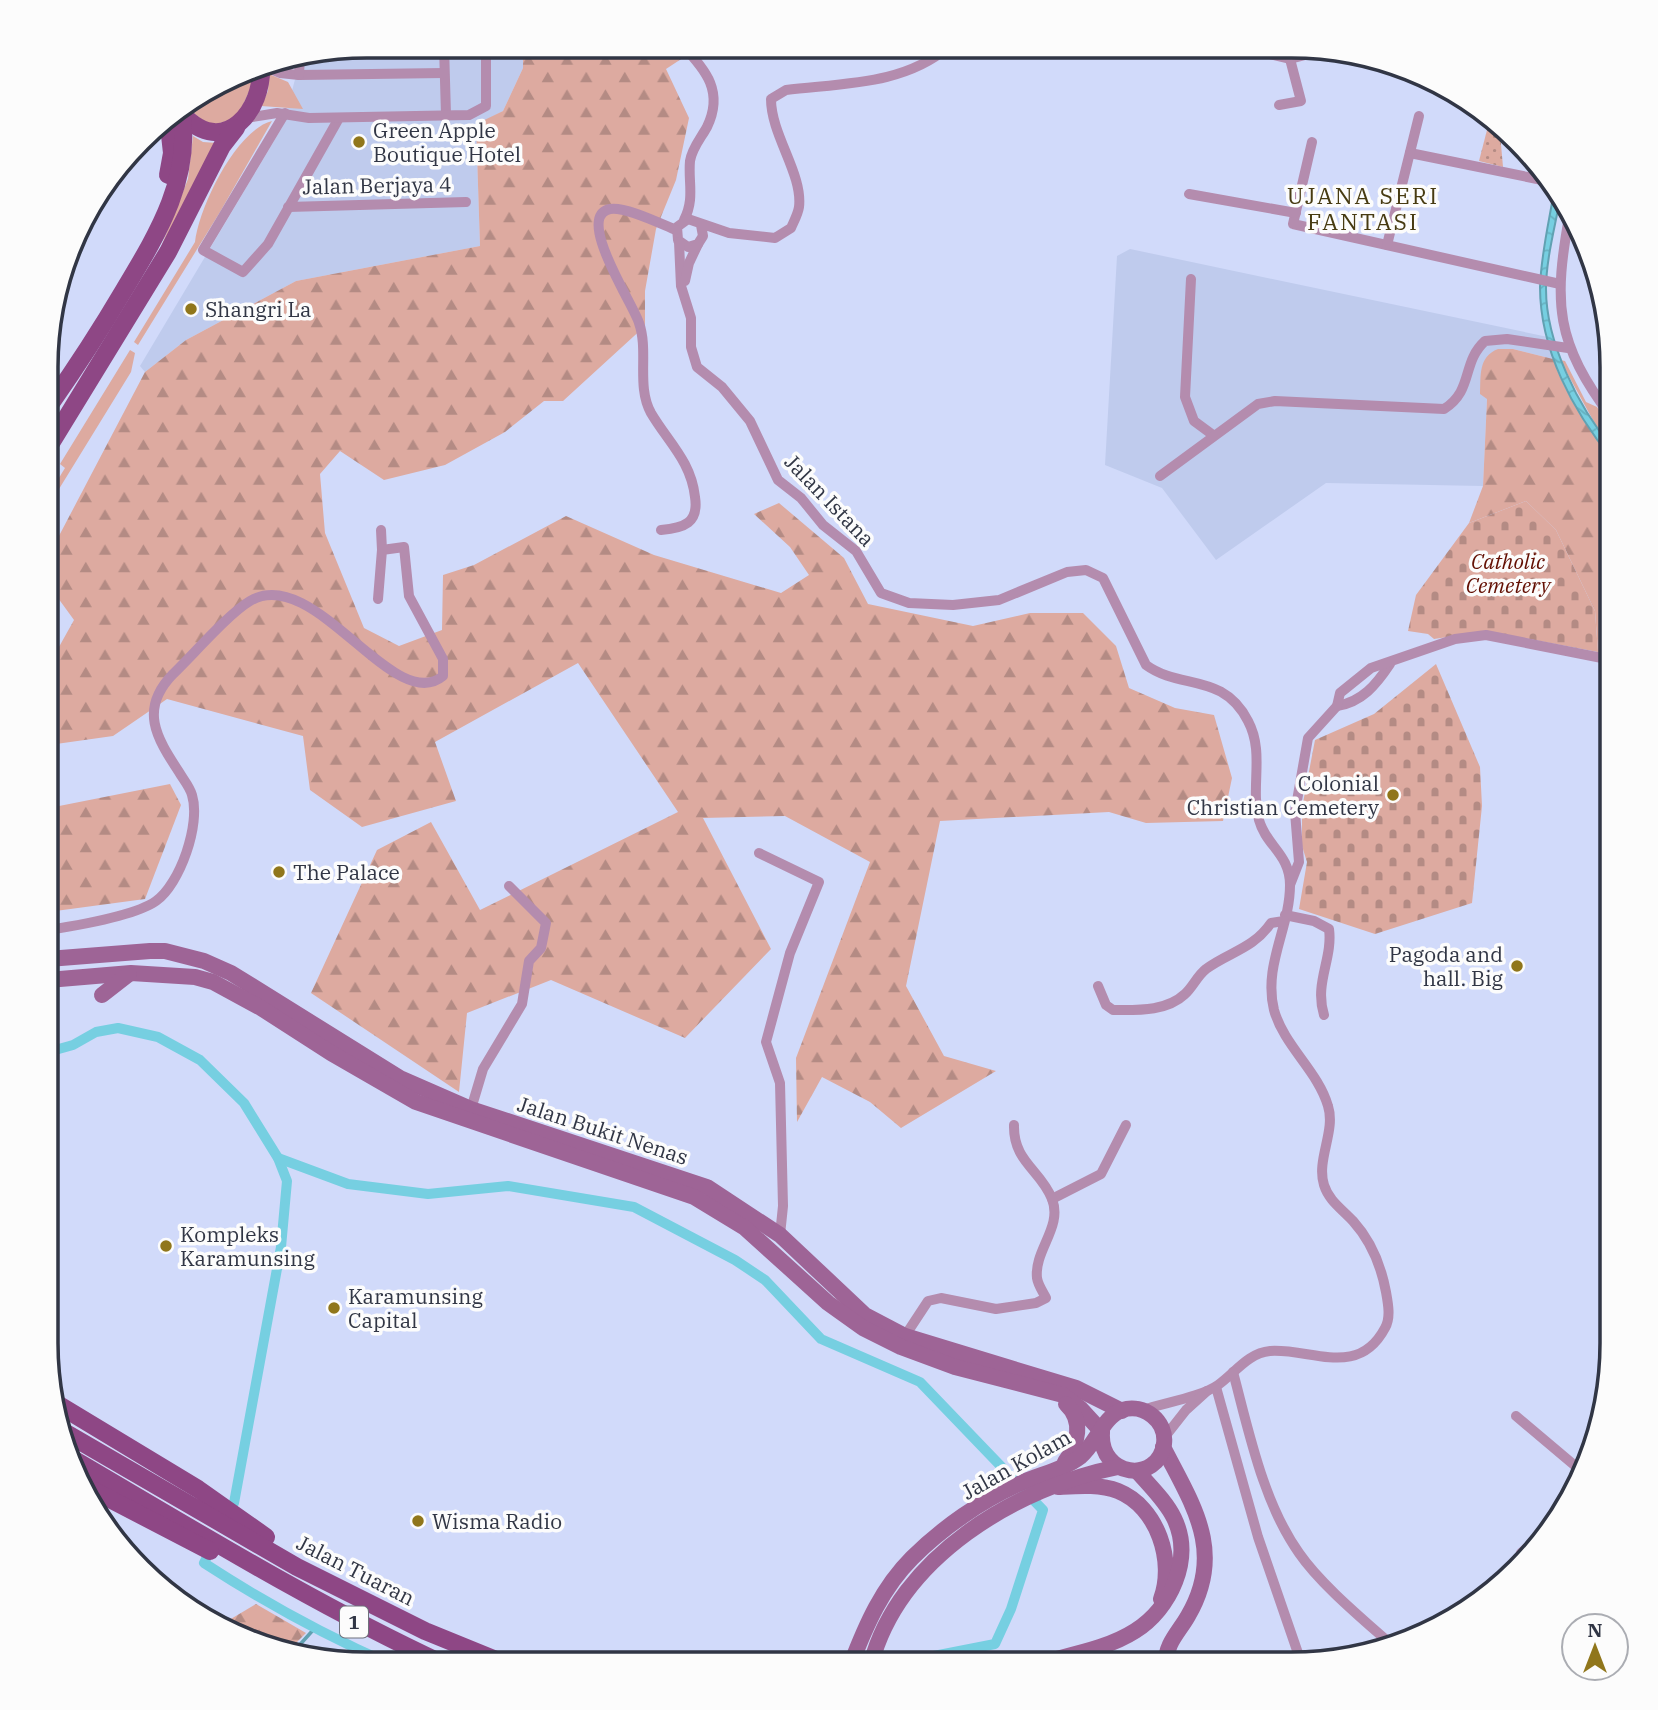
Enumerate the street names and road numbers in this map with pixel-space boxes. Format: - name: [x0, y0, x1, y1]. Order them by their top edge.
- street label: Jalan Berjaya 4: [302, 170, 452, 200]
- street label: Jalan Istana: [779, 448, 881, 552]
- street label: Jalan Bukit Nenas: [514, 1089, 692, 1171]
- street label: Jalan Kolam: [956, 1422, 1076, 1506]
- street label: Jalan Tuaran: [292, 1528, 420, 1612]
- road number: 1: [340, 1606, 368, 1638]

